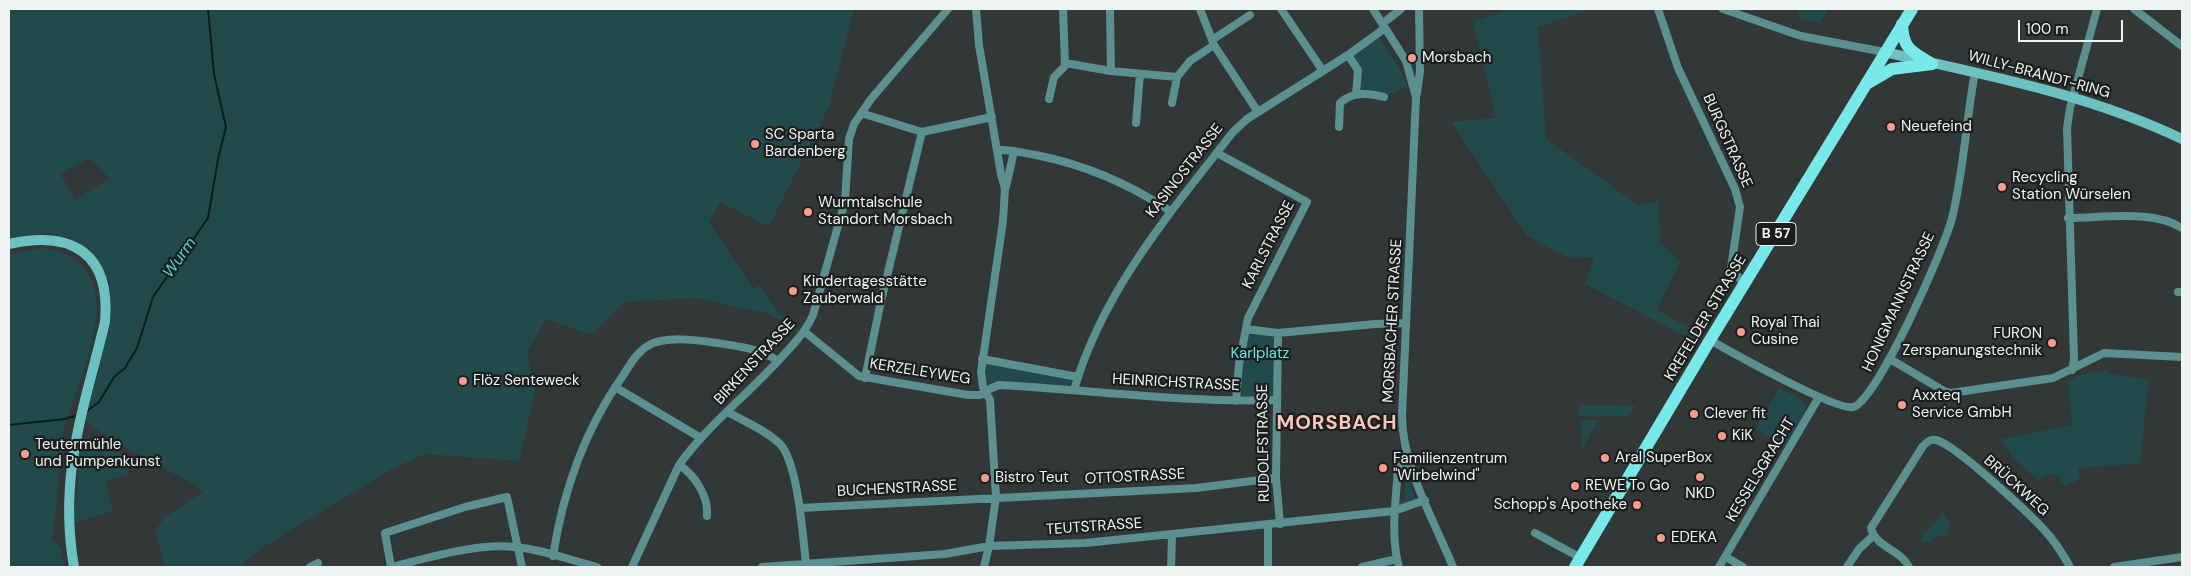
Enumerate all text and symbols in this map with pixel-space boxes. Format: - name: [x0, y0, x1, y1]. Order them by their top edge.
- scale bar: [2021, 10, 2126, 42]
- text: 100 m: [2026, 19, 2069, 39]
- street label: WILLY-BRANDT-RING: [1966, 47, 2112, 103]
- place label: Morsbach: [1422, 49, 1491, 67]
- marker: Morsbach: [1406, 52, 1418, 64]
- street label: BURGSTRASSE: [1698, 91, 1756, 191]
- place label: Neuefeind: [1901, 118, 1972, 136]
- street label: KASINOSTRASSE: [1143, 120, 1227, 222]
- marker: Neuefeind: [1885, 121, 1897, 133]
- place label: SC Sparta Bardenberg: [765, 126, 846, 161]
- marker: SC Sparta Bardenberg: [749, 138, 761, 150]
- place label: Recycling Station Würselen: [2012, 169, 2130, 204]
- marker: Recycling Station Würselen: [1996, 181, 2008, 193]
- place label: Wurmtalschule Standort Morsbach: [818, 194, 952, 229]
- street label: KARLSTRASSE: [1239, 198, 1299, 292]
- marker: Wurmtalschule Standort Morsbach: [802, 206, 814, 218]
- road number: B 57: [1756, 222, 1796, 245]
- street label: HONIGMANNSTRASSE: [1859, 229, 1939, 375]
- water label: Wurm: [159, 234, 201, 282]
- street label: MORSBACHER STRASSE: [1380, 239, 1406, 403]
- street label: KREFELDER STRASSE: [1661, 252, 1751, 384]
- place label: Kindertagesstätte Zauberwald: [803, 273, 927, 308]
- marker: Kindertagesstätte Zauberwald: [787, 285, 799, 297]
- place label: Royal Thai Cusine: [1751, 314, 1820, 349]
- street label: BIRKENSTRASSE: [711, 315, 799, 409]
- place label: FURON Zerspanungstechnik: [1902, 325, 2042, 360]
- marker: Royal Thai Cusine: [1735, 326, 1747, 338]
- marker: FURON Zerspanungstechnik: [2046, 337, 2058, 349]
- park label: Karlplatz: [1231, 345, 1289, 363]
- street label: KERZELEYWEG: [868, 355, 972, 389]
- street label: HEINRICHSTRASSE: [1112, 371, 1240, 395]
- place label: Flöz Senteweck: [473, 372, 580, 390]
- marker: Flöz Senteweck: [457, 375, 469, 387]
- street label: RUDOLFSTRASSE: [1254, 384, 1274, 502]
- place label: Axxteq Service GmbH: [1912, 387, 2012, 422]
- marker: Axxteq Service GmbH: [1896, 399, 1908, 411]
- place label: Clever fit: [1704, 405, 1766, 423]
- marker: Clever fit: [1688, 408, 1700, 420]
- district label: MORSBACH: [1275, 412, 1399, 436]
- street label: KESSELSGRACHT: [1723, 415, 1799, 525]
- place label: KiK: [1732, 427, 1753, 445]
- marker: KiK: [1716, 430, 1728, 442]
- place label: Teutermühle und Pumpenkunst: [35, 436, 161, 471]
- marker: Teutermühle und Pumpenkunst: [19, 448, 31, 460]
- place label: Aral SuperBox: [1615, 449, 1712, 467]
- place label: Familienzentrum "Wirbelwind": [1393, 450, 1507, 485]
- marker: Aral SuperBox: [1599, 452, 1611, 464]
- street label: BRÜCKWEG: [1980, 452, 2052, 520]
- marker: Familienzentrum "Wirbelwind": [1377, 462, 1389, 474]
- street label: OTTOSTRASSE: [1084, 465, 1186, 489]
- place label: Bistro Teut: [995, 469, 1069, 487]
- marker: NKD: [1694, 471, 1706, 483]
- marker: Bistro Teut: [979, 472, 991, 484]
- street label: BUCHENSTRASSE: [836, 477, 958, 501]
- place label: REWE To Go: [1585, 477, 1670, 495]
- marker: REWE To Go: [1569, 480, 1581, 492]
- place label: NKD: [1685, 485, 1715, 503]
- place label: Schopp's Apotheke: [1494, 496, 1627, 514]
- marker: Schopp's Apotheke: [1631, 499, 1643, 511]
- street label: TEUTSTRASSE: [1045, 515, 1143, 539]
- place label: EDEKA: [1671, 529, 1717, 547]
- marker: EDEKA: [1655, 532, 1667, 544]

